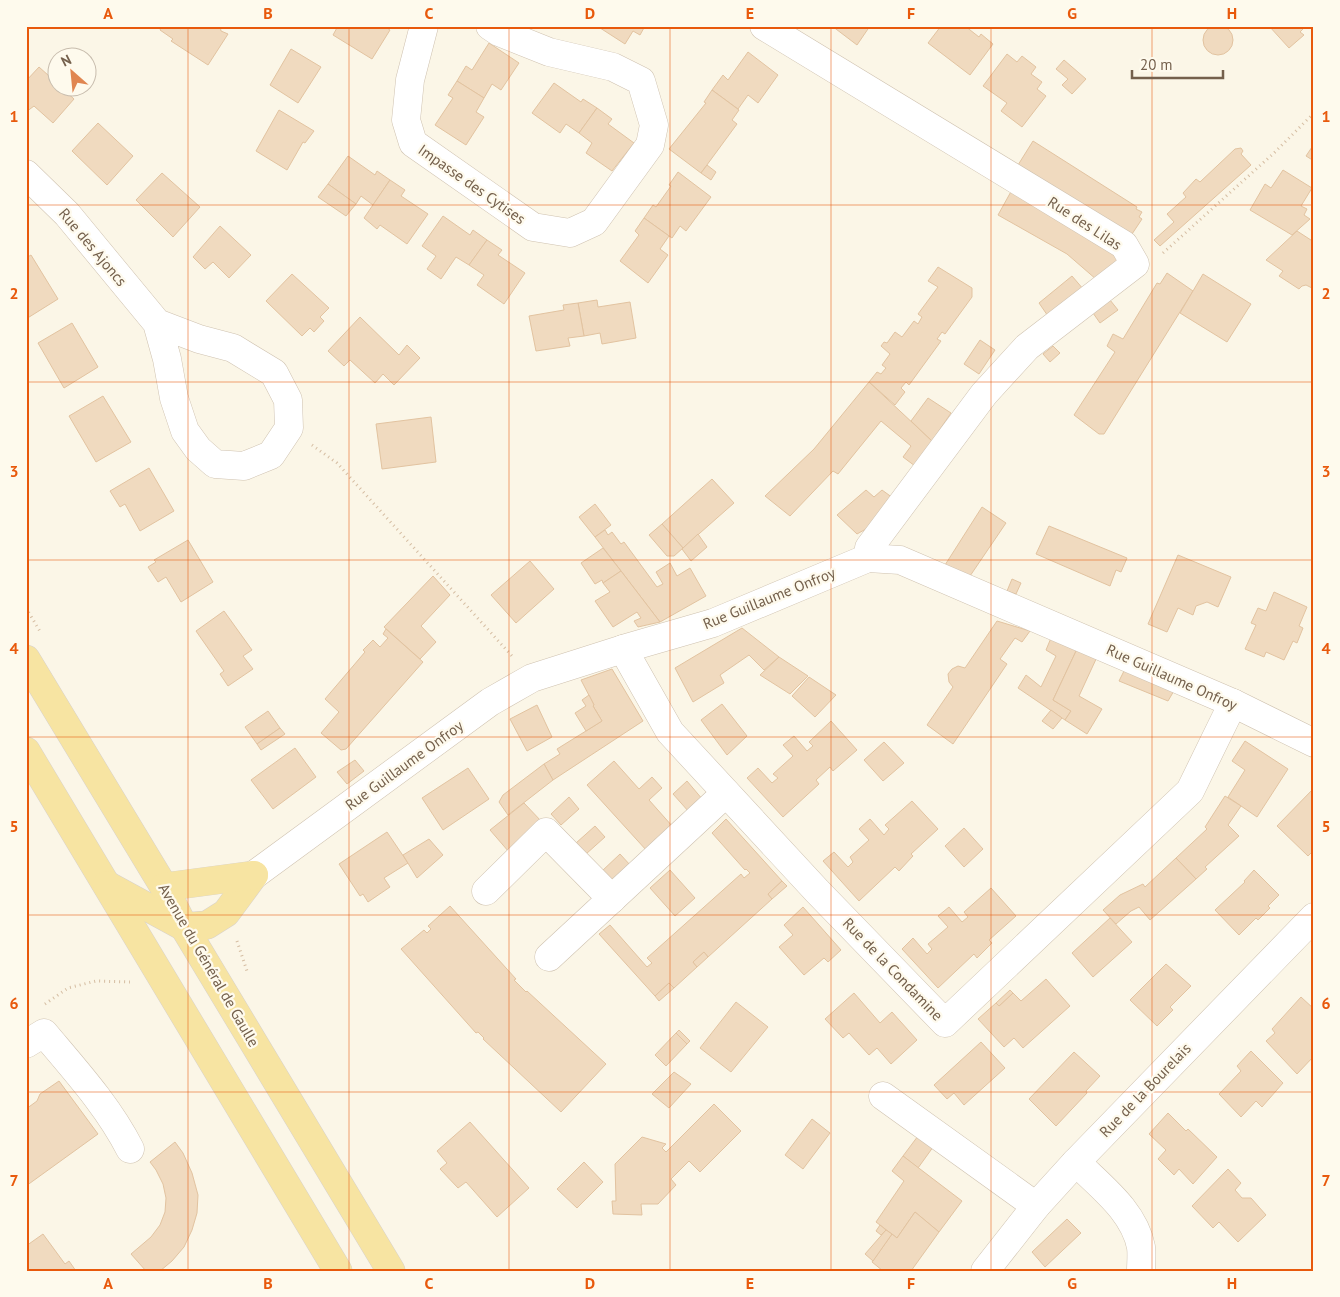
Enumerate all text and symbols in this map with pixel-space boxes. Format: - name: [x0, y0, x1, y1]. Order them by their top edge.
- text: A: [103, 3, 113, 23]
- text: B: [263, 3, 273, 23]
- text: C: [425, 3, 434, 23]
- text: D: [585, 3, 595, 23]
- text: E: [746, 3, 754, 23]
- text: F: [907, 3, 915, 23]
- text: G: [1067, 3, 1077, 23]
- text: H: [1227, 3, 1237, 23]
- north arrow: [48, 48, 98, 98]
- scale bar: [1132, 48, 1224, 80]
- text: N: [58, 50, 74, 71]
- text: 20 m: [1140, 55, 1173, 74]
- text: 1: [9, 106, 19, 126]
- text: 1: [1321, 106, 1331, 126]
- street label: Impasse des Cytises: [415, 140, 529, 228]
- street label: Rue des Lilas: [1044, 192, 1126, 254]
- street label: Rue des Ajoncs: [55, 204, 131, 290]
- text: 2: [9, 283, 19, 303]
- text: 2: [1321, 283, 1331, 303]
- text: 3: [9, 461, 19, 481]
- text: 3: [1321, 461, 1331, 481]
- street label: Rue Guillaume Onfroy: [700, 563, 838, 633]
- text: 4: [9, 638, 19, 658]
- text: 4: [1321, 638, 1331, 658]
- street label: Rue Guillaume Onfroy: [1104, 640, 1240, 714]
- street label: Rue Guillaume Onfroy: [341, 716, 467, 814]
- text: 5: [9, 816, 19, 836]
- text: 5: [1321, 816, 1331, 836]
- street label: Avenue du Général de Gaulle: [154, 880, 264, 1050]
- street label: Rue de la Condamine: [839, 914, 947, 1024]
- text: 6: [9, 993, 19, 1013]
- text: 6: [1321, 993, 1331, 1013]
- street label: Rue de la Bourelais: [1095, 1039, 1195, 1141]
- text: 7: [9, 1170, 19, 1190]
- text: 7: [1321, 1170, 1331, 1190]
- text: A: [103, 1273, 113, 1293]
- text: B: [263, 1273, 273, 1293]
- text: C: [425, 1273, 434, 1293]
- text: D: [585, 1273, 595, 1293]
- text: E: [746, 1273, 754, 1293]
- text: F: [907, 1273, 915, 1293]
- text: G: [1067, 1273, 1077, 1293]
- text: H: [1227, 1273, 1237, 1293]

